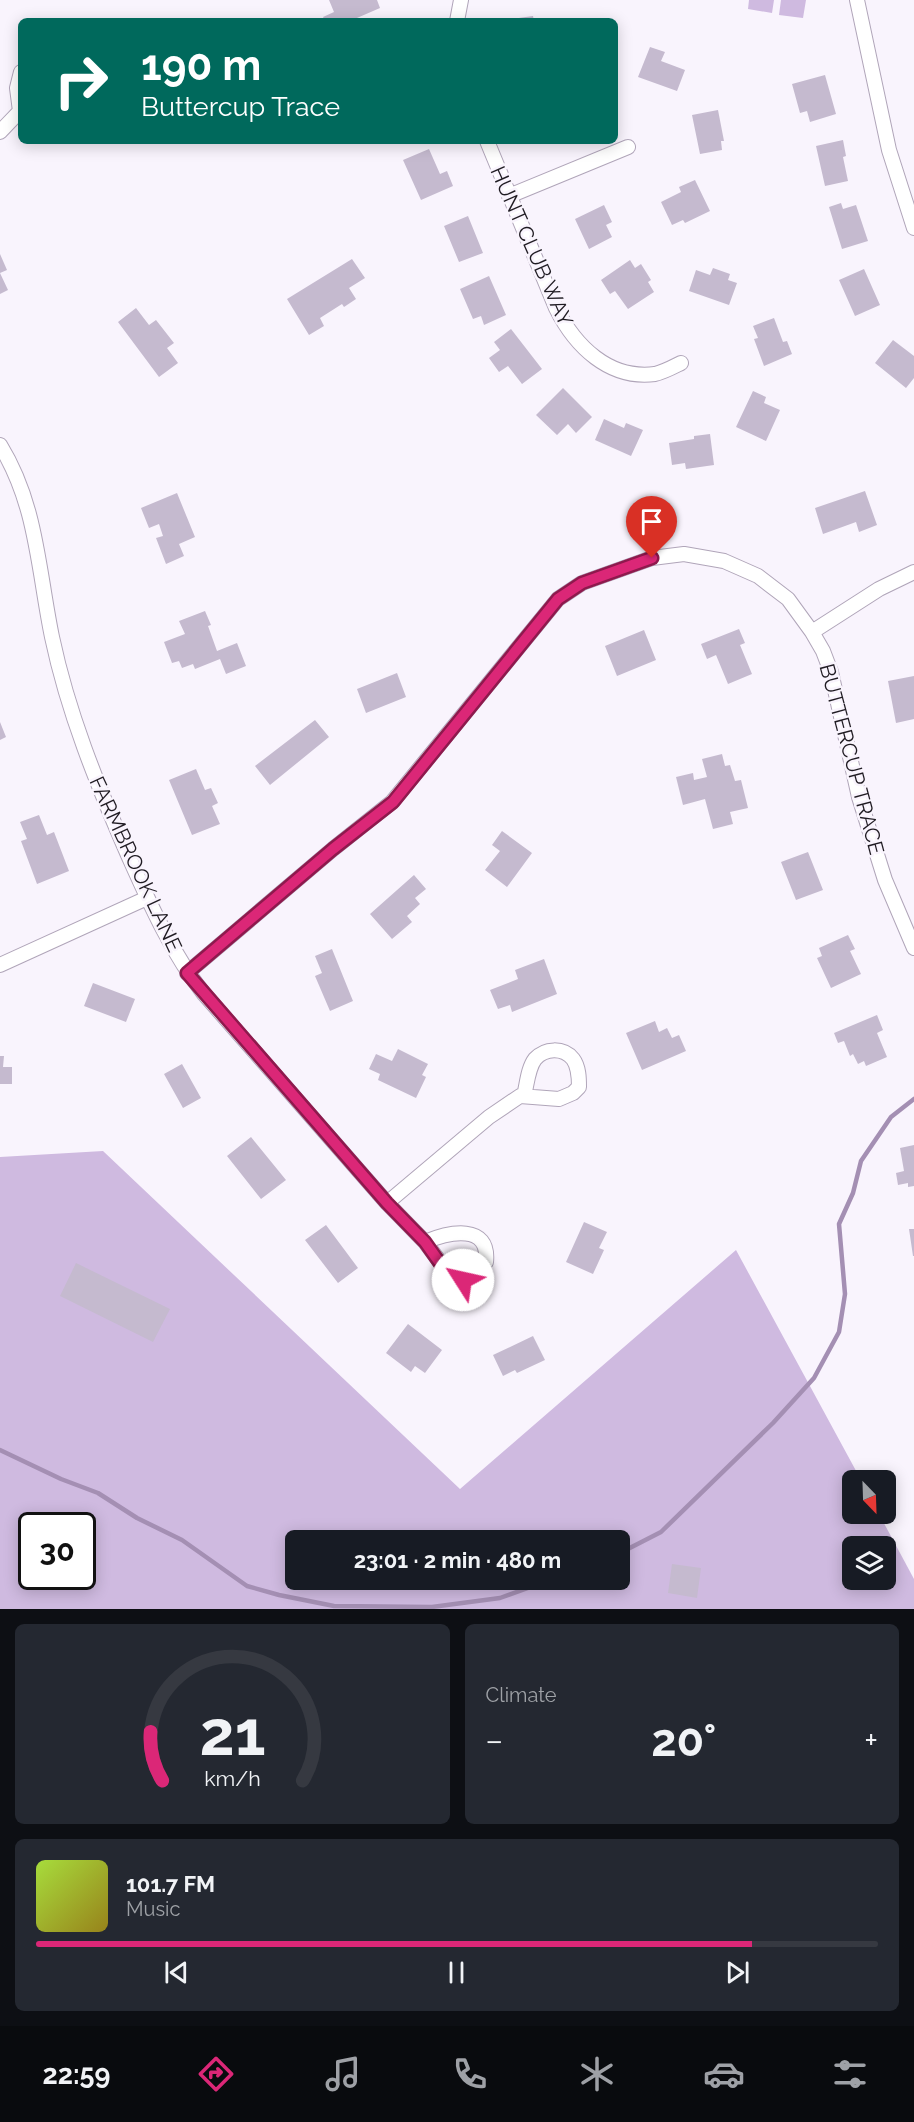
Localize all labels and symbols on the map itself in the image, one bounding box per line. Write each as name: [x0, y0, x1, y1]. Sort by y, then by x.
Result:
street label: HUNT CLUB WAY: [485, 162, 579, 330]
pin: [626, 496, 677, 558]
street label: BUTTERCUP TRACE: [814, 661, 890, 857]
street label: FARMBROOK LANE: [84, 772, 188, 956]
position arrow: [431, 1248, 495, 1312]
north arrow: [842, 1470, 896, 1524]
speed limit sign: 30: [18, 1512, 96, 1590]

